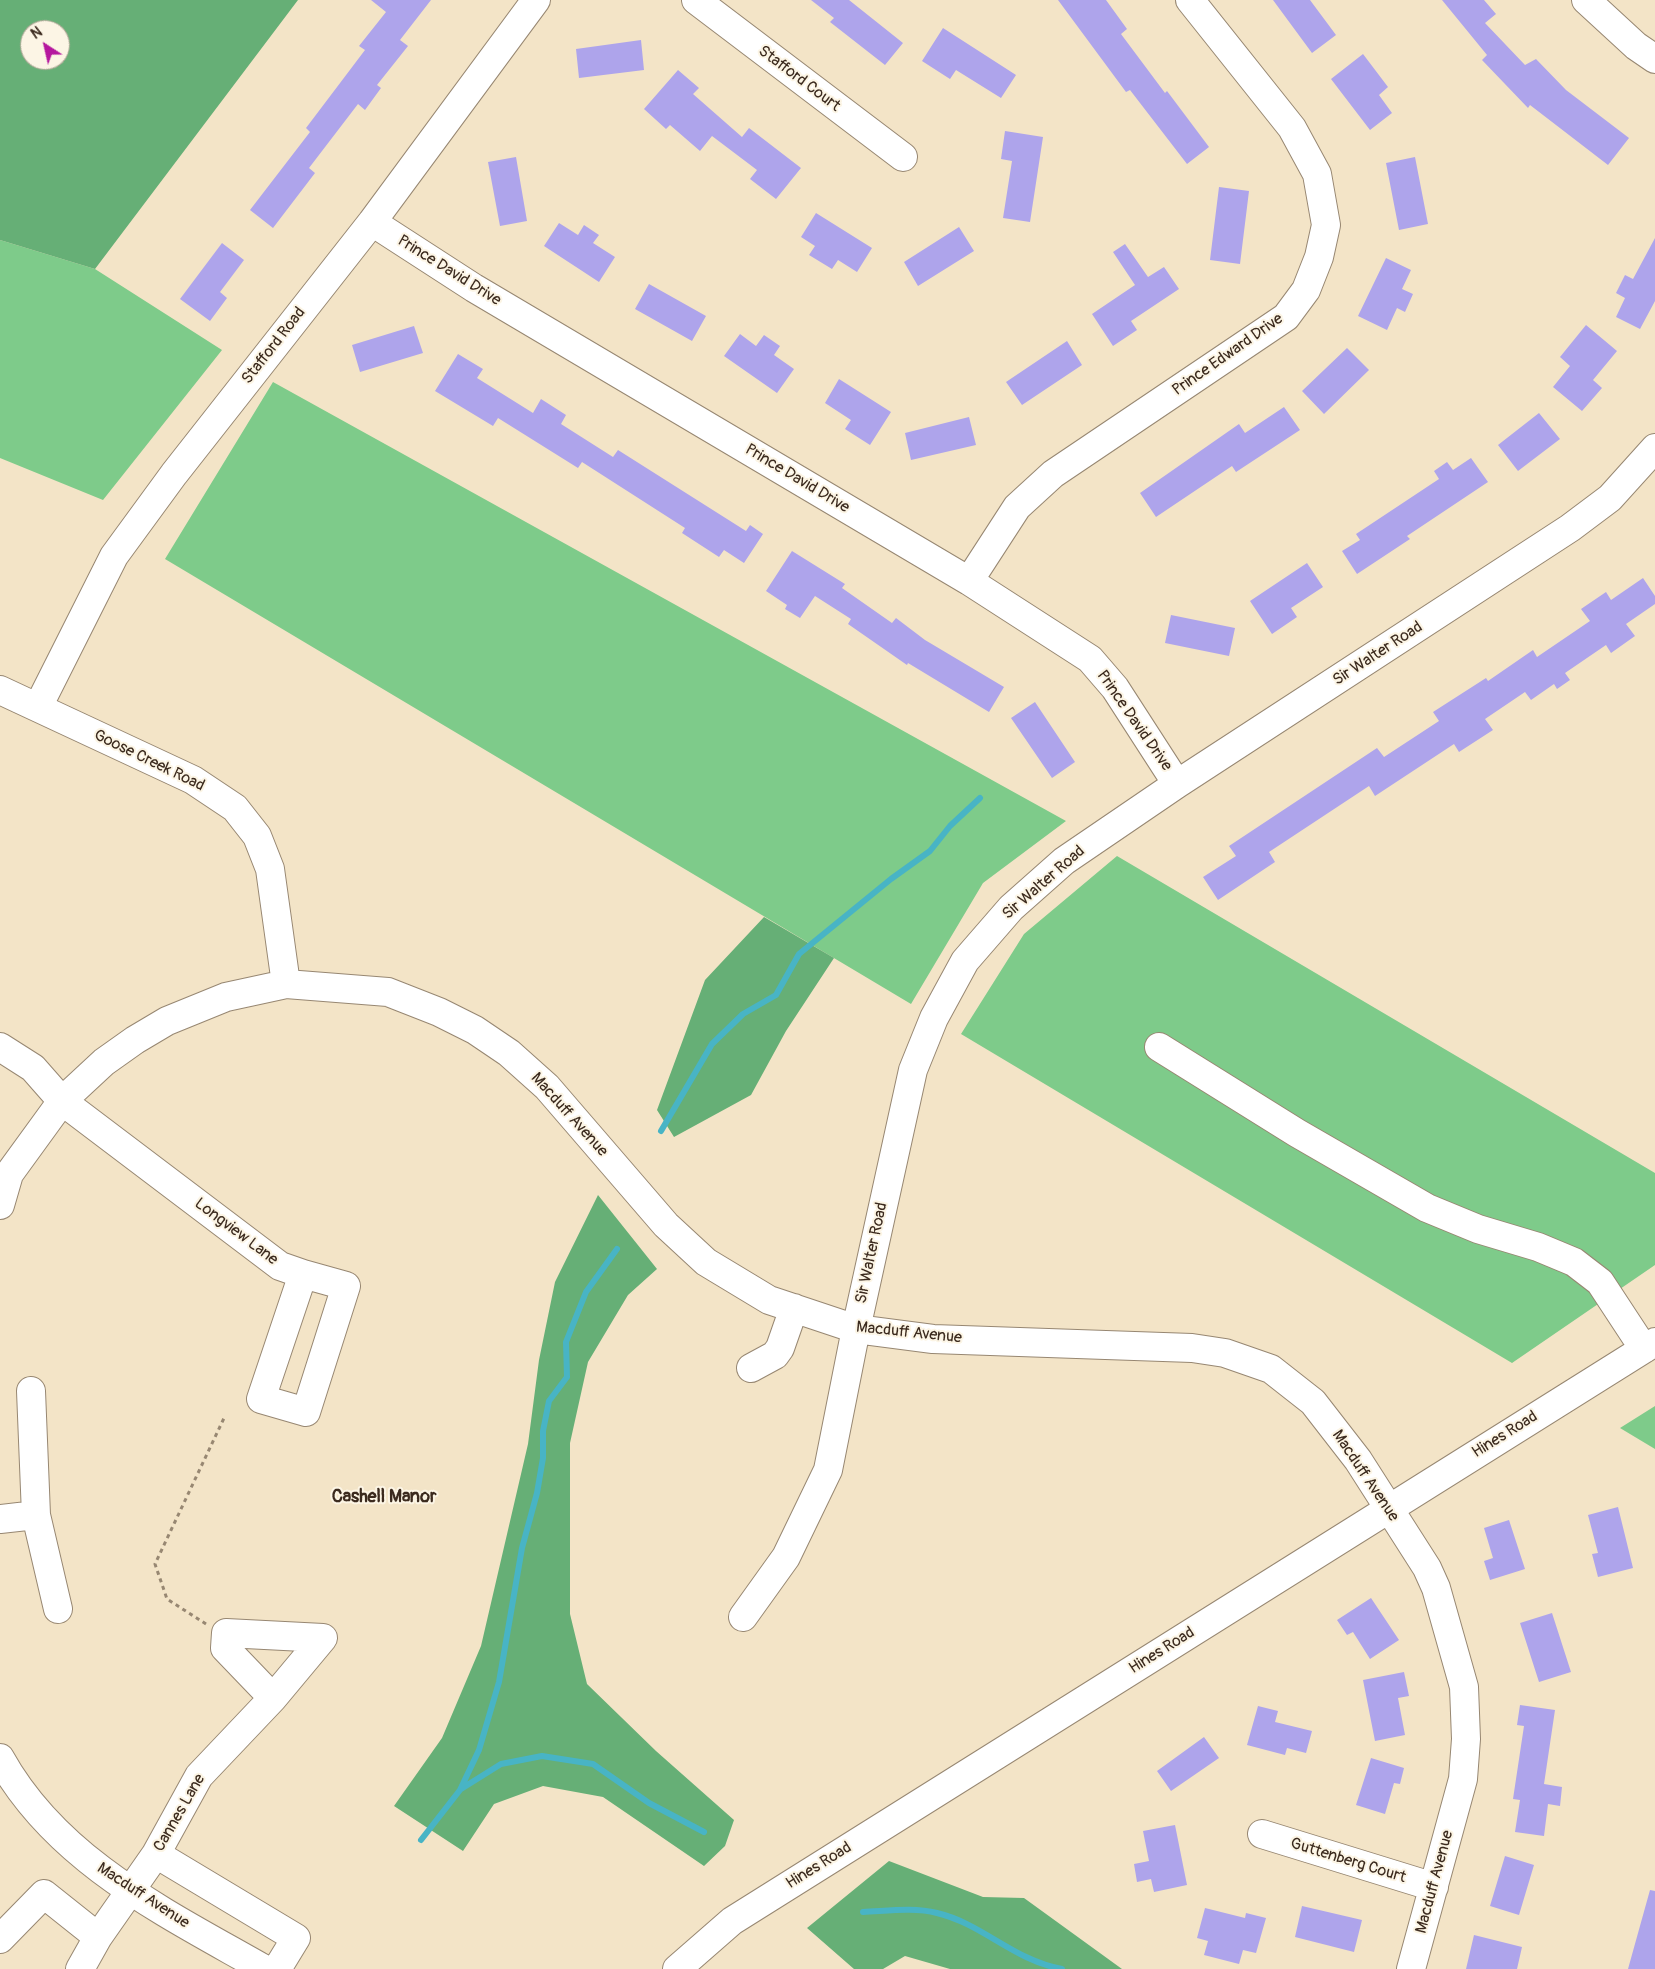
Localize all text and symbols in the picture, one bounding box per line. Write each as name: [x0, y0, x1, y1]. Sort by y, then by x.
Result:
north arrow: [20, 20, 70, 70]
text: N: [28, 23, 45, 43]
street label: Stafford Court: [754, 42, 844, 116]
street label: Prince David Drive: [394, 231, 504, 311]
street label: Stafford Road: [238, 304, 310, 388]
street label: Prince Edward Drive: [1169, 310, 1287, 400]
street label: Prince David Drive: [741, 440, 853, 518]
street label: Sir Walter Road: [1330, 618, 1426, 690]
street label: Prince David Drive: [1092, 667, 1176, 775]
street label: Goose Creek Road: [91, 726, 207, 796]
street label: Sir Walter Road: [999, 842, 1089, 924]
street label: Macduff Avenue: [526, 1069, 612, 1161]
street label: Longview Lane: [190, 1194, 282, 1270]
street label: Sir Walter Road: [852, 1201, 892, 1305]
street label: Macduff Avenue: [855, 1318, 963, 1348]
street label: Hines Road: [1469, 1407, 1541, 1463]
street label: Macduff Avenue: [1327, 1427, 1403, 1525]
district label: Cashell Manor: [332, 1486, 436, 1508]
street label: Hines Road: [1126, 1623, 1198, 1679]
street label: Cannes Lane: [150, 1771, 210, 1855]
street label: Macduff Avenue: [1412, 1828, 1458, 1936]
street label: Guttenberg Court: [1288, 1834, 1408, 1888]
street label: Hines Road: [783, 1838, 855, 1894]
street label: Macduff Avenue: [93, 1859, 193, 1933]

